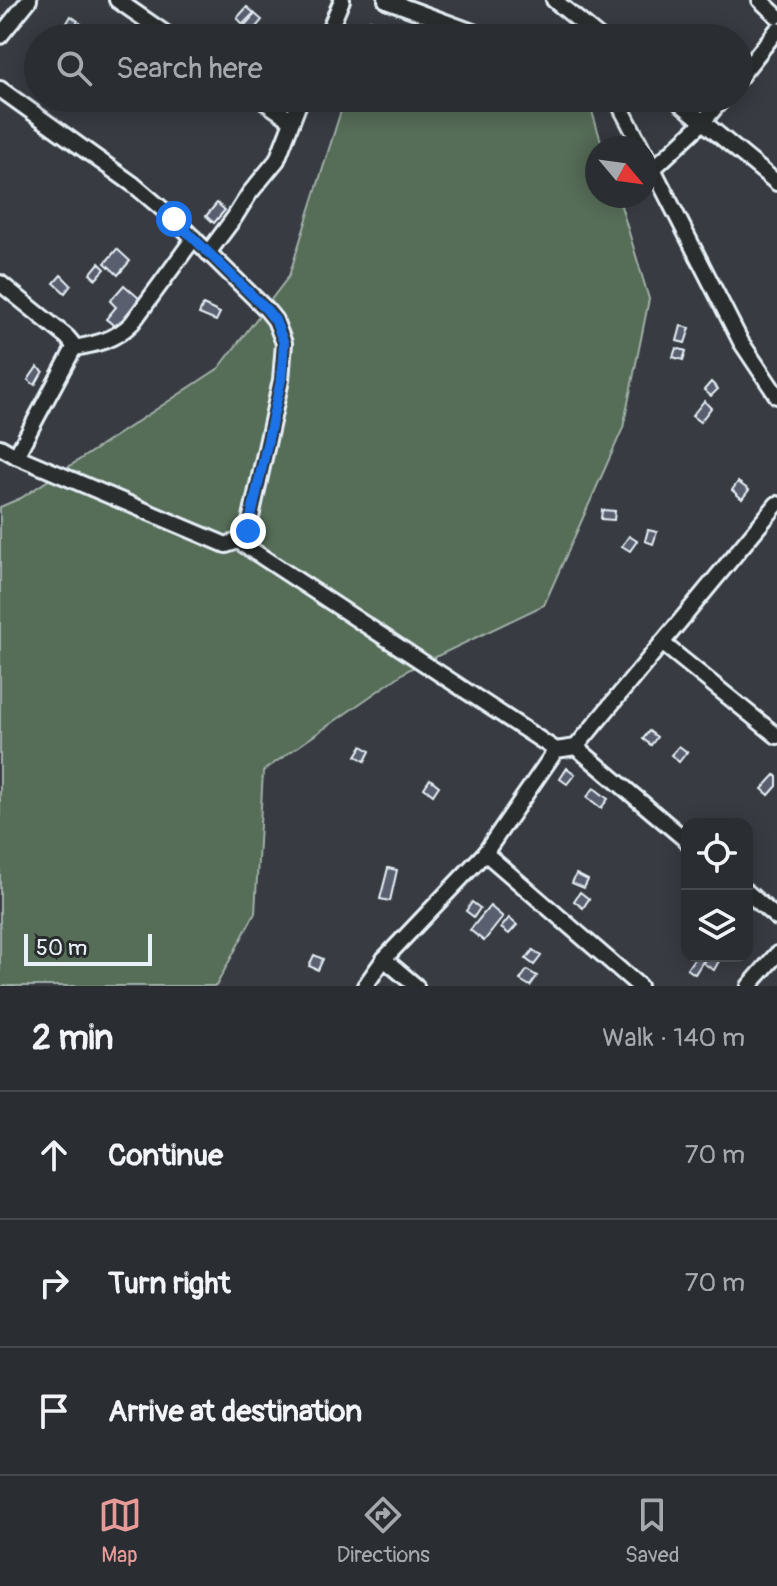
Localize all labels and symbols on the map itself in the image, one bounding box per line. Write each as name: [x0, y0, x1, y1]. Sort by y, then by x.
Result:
north arrow: [585, 136, 657, 208]
route start: [156, 201, 192, 237]
route end: [230, 513, 266, 549]
scale bar: [24, 930, 152, 966]

